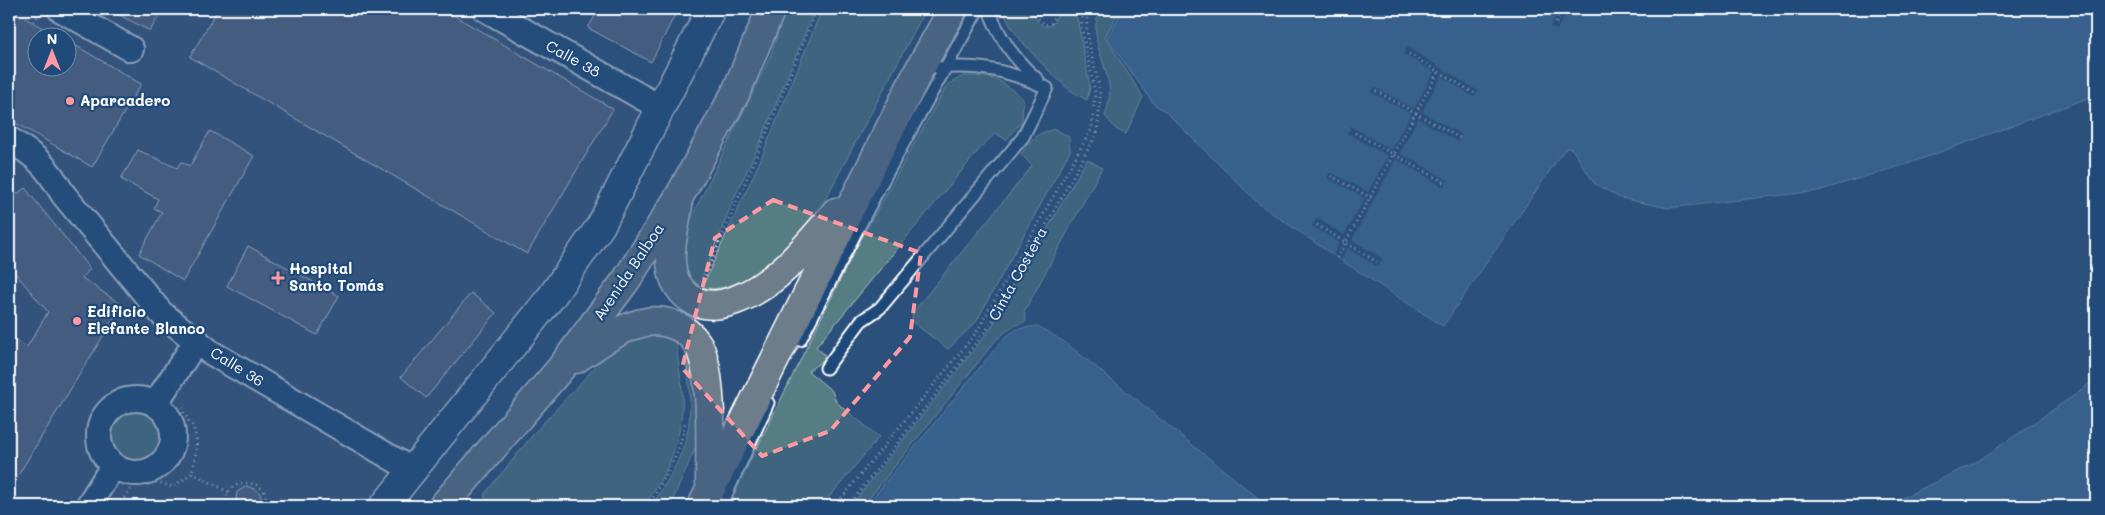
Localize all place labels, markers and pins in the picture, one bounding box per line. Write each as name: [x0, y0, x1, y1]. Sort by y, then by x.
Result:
place label: Aparcadero: [80, 90, 170, 110]
marker: Aparcadero: [64, 95, 76, 107]
place label: Hospital Santo Tomás: [289, 258, 384, 295]
marker: Hospital Santo Tomás: [271, 271, 285, 285]
place label: Edificio Elefante Blanco: [87, 301, 205, 338]
marker: Edificio Elefante Blanco: [71, 315, 83, 327]

